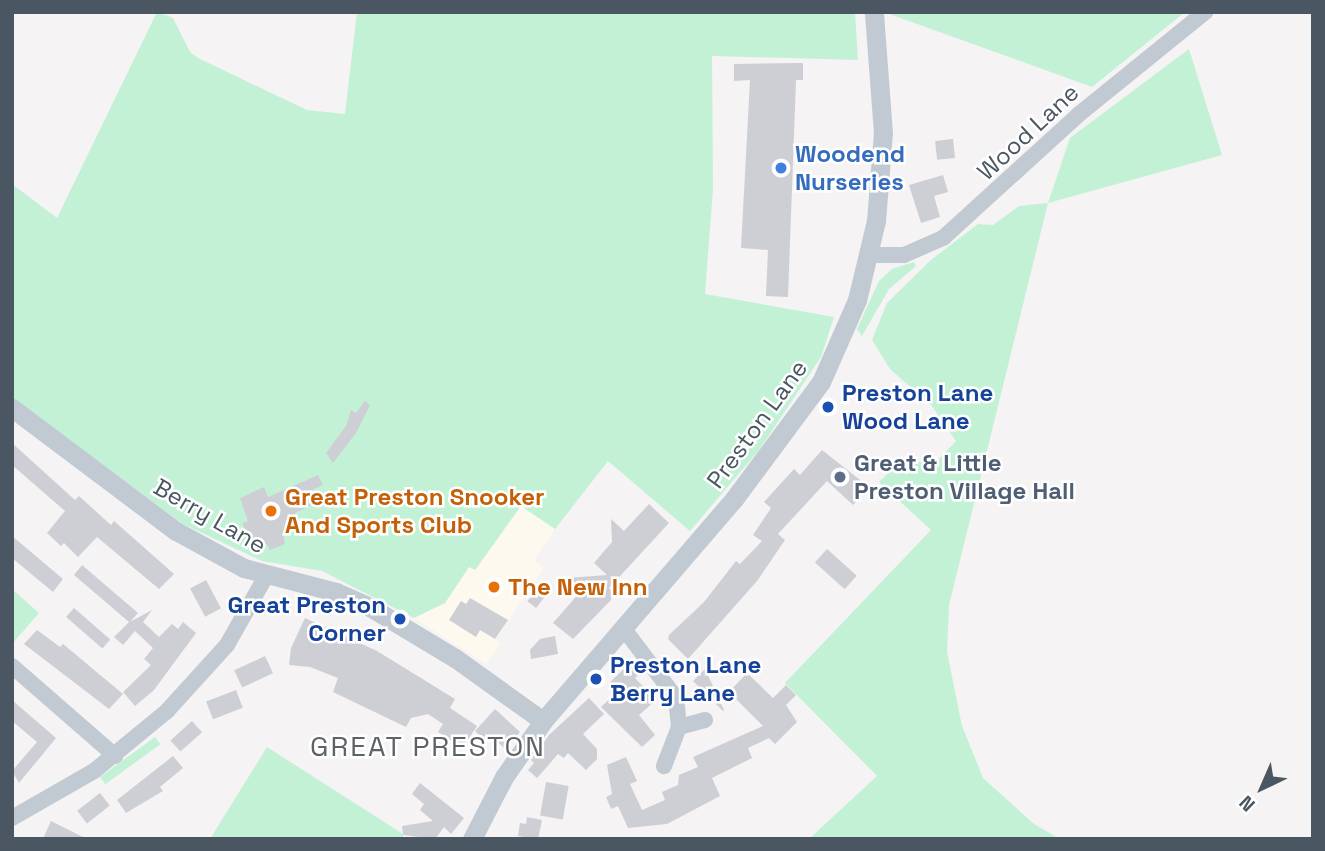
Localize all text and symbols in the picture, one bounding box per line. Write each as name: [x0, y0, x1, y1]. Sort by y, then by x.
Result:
street label: Wood Lane: [971, 78, 1085, 186]
place label: Woodend Nurseries: [795, 140, 905, 196]
marker: Woodend Nurseries: [773, 160, 789, 176]
street label: Preston Lane: [701, 354, 813, 494]
place label: Preston Lane Wood Lane: [842, 379, 993, 435]
marker: Preston Lane Wood Lane: [820, 399, 836, 415]
place label: Great & Little Preston Village Hall: [854, 449, 1075, 505]
marker: Great & Little Preston Village Hall: [832, 469, 848, 485]
street label: Berry Lane: [149, 472, 271, 560]
place label: Great Preston Snooker And Sports Club: [285, 483, 545, 539]
marker: Great Preston Snooker And Sports Club: [263, 503, 279, 519]
place label: The New Inn: [508, 573, 648, 601]
marker: The New Inn: [486, 579, 502, 595]
place label: Great Preston Corner: [227, 591, 386, 647]
marker: Great Preston Corner: [392, 611, 408, 627]
place label: Preston Lane Berry Lane: [610, 651, 761, 707]
marker: Preston Lane Berry Lane: [588, 671, 604, 687]
district label: GREAT PRESTON: [311, 729, 545, 763]
north arrow: [1227, 753, 1297, 823]
text: N: [1234, 790, 1260, 817]

